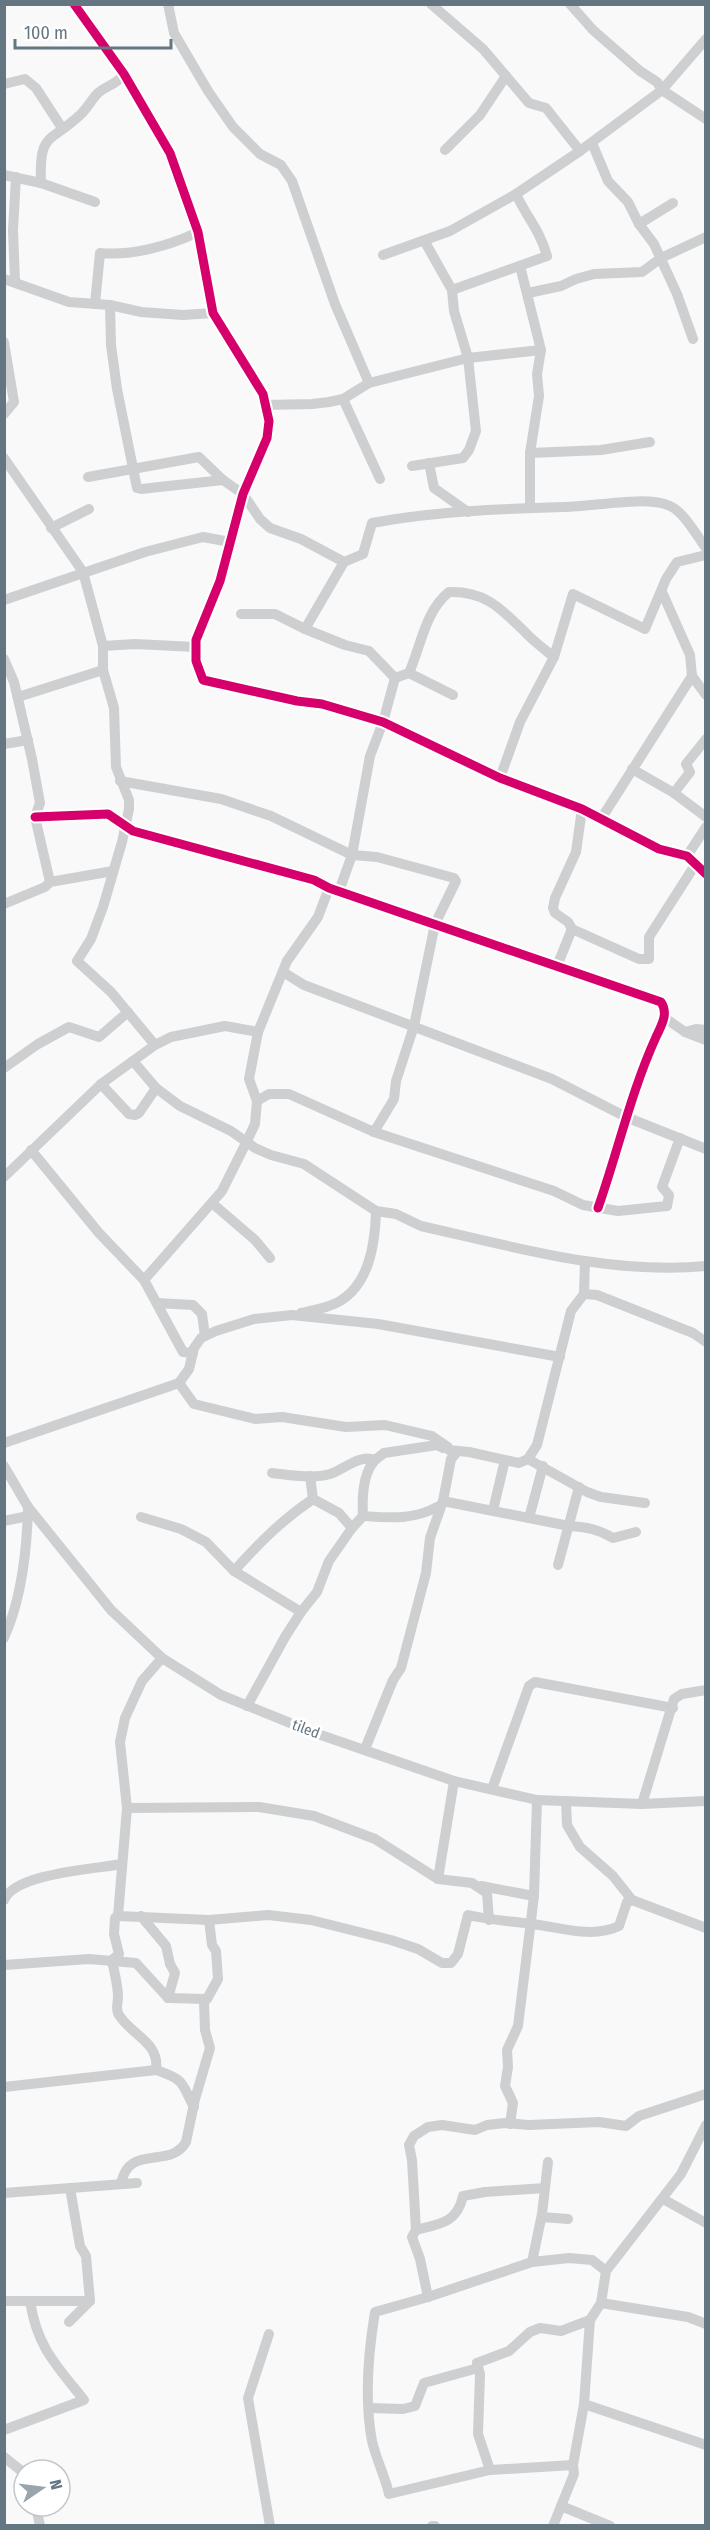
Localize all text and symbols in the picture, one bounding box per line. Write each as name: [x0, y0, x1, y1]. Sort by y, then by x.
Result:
scale bar: [15, 12, 171, 50]
text: 100 m: [24, 22, 68, 44]
street label: tiled: [290, 1716, 322, 1742]
north arrow: [12, 2458, 72, 2518]
text: N: [46, 2478, 66, 2491]

